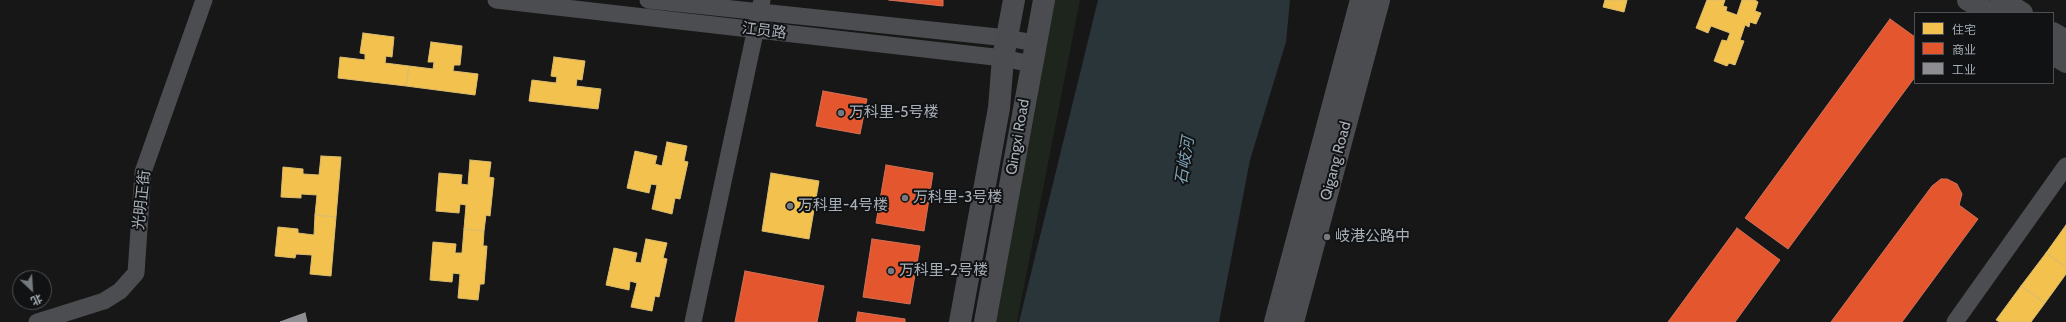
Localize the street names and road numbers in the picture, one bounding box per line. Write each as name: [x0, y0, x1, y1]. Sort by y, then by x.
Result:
street label: 江员路: [741, 19, 787, 43]
street label: Qingxi Road: [1002, 98, 1034, 176]
street label: Qigang Road: [1317, 120, 1355, 202]
street label: 光明正街: [130, 169, 154, 231]

